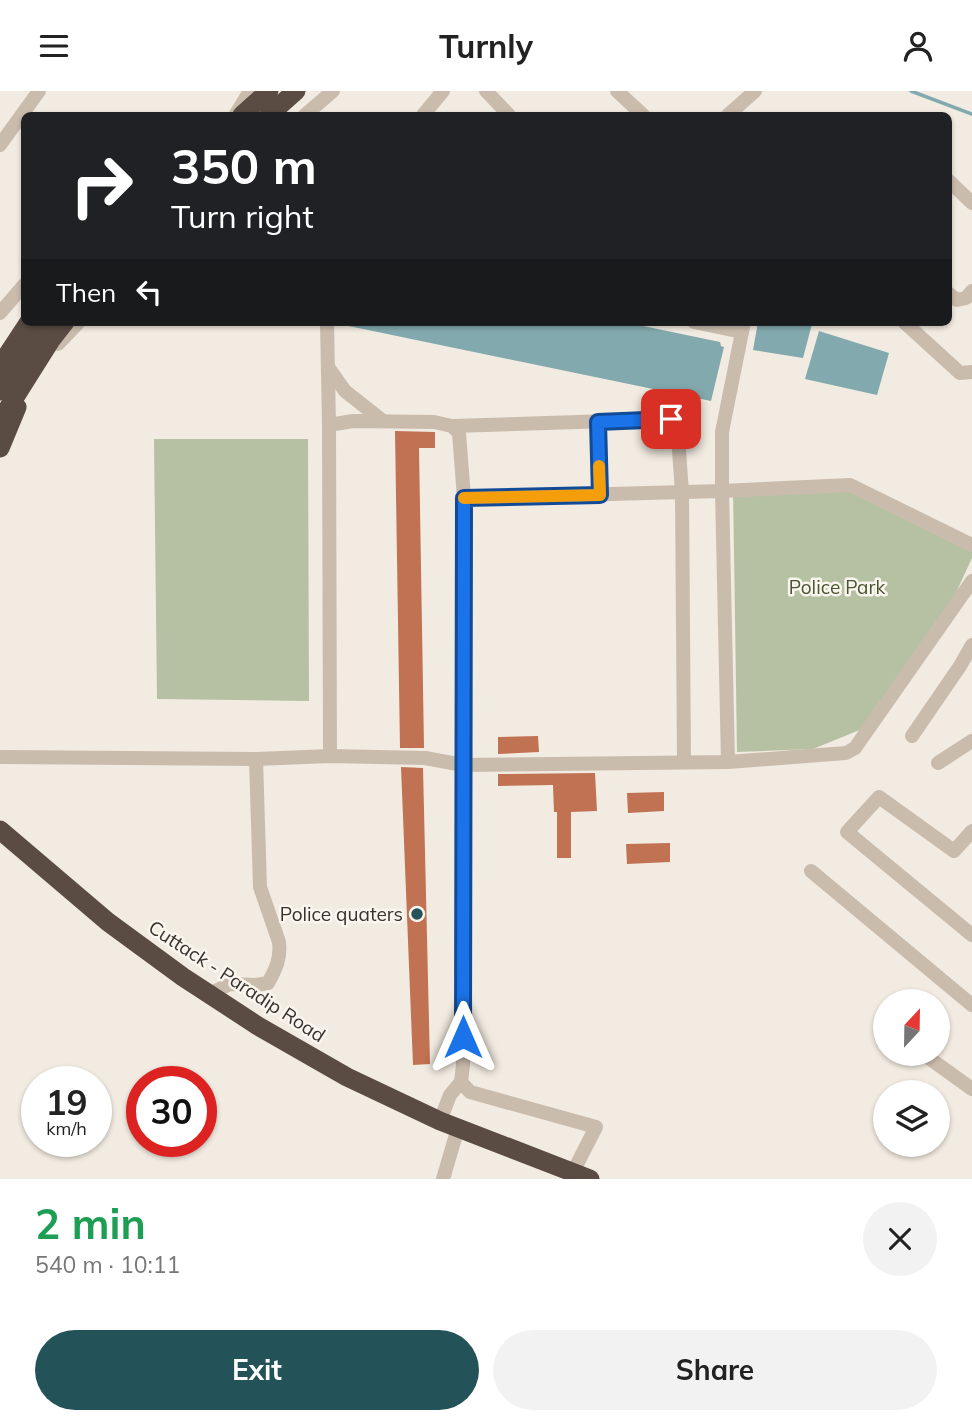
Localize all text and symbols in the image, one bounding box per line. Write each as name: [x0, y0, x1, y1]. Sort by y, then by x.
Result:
text: Turnly: [439, 26, 533, 66]
icon: menu: [35, 27, 73, 65]
icon: person: [899, 27, 937, 65]
text: 350 m: [171, 135, 317, 196]
icon: right: [56, 140, 147, 231]
text: Turn right: [171, 196, 314, 236]
icon: left: [130, 273, 168, 311]
text: Then: [56, 276, 116, 309]
pin: [641, 389, 701, 449]
icon: arrive: [652, 400, 690, 438]
park label: Police Park: [789, 575, 885, 599]
place label: Police quaters: [280, 902, 403, 926]
marker: Police quaters: [409, 906, 425, 922]
street label: Cuttack - Paradip Road: [144, 915, 330, 1047]
north arrow: [873, 989, 950, 1066]
map controls: [873, 989, 950, 1157]
position arrow: [426, 1000, 500, 1074]
speed limit sign: 30: [126, 1066, 217, 1157]
text: 19: [45, 1080, 88, 1124]
button: layers: [873, 1080, 950, 1157]
text: km/h: [46, 1117, 87, 1140]
text: 2 min: [35, 1197, 146, 1250]
button: close: [863, 1202, 937, 1276]
text: 540 m · 10:11: [35, 1250, 180, 1279]
button: Exit: [35, 1330, 479, 1410]
button: Share: [493, 1330, 937, 1410]

